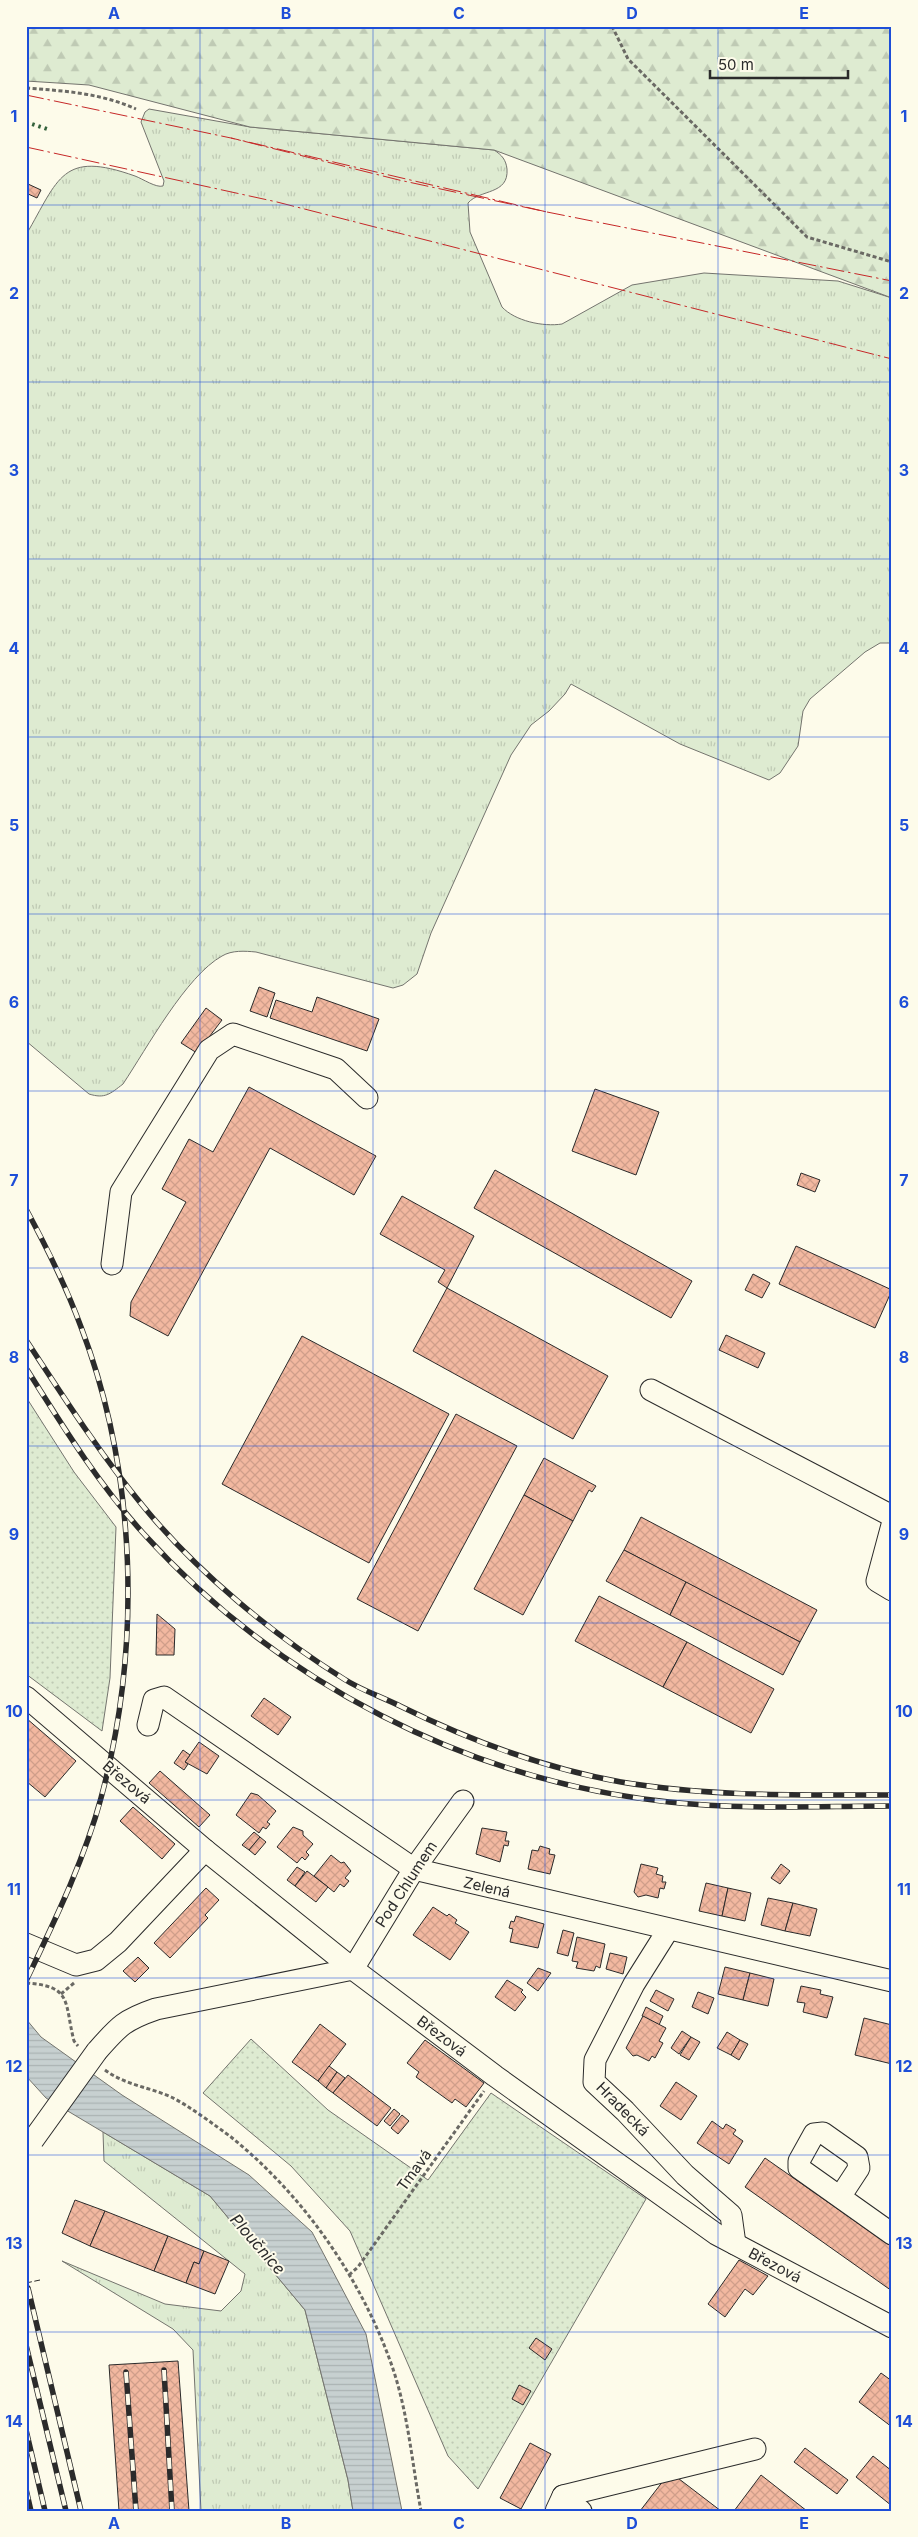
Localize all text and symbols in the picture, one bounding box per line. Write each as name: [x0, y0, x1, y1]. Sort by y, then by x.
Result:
text: A: [108, 3, 120, 23]
text: B: [281, 3, 291, 23]
text: C: [453, 3, 465, 23]
text: D: [626, 3, 638, 23]
text: E: [799, 3, 809, 23]
scale bar: [710, 48, 848, 80]
text: 50 m: [718, 55, 754, 74]
text: 1: [11, 106, 17, 126]
text: 1: [901, 106, 907, 126]
text: 2: [9, 283, 19, 303]
text: 2: [899, 283, 909, 303]
text: 3: [9, 460, 19, 480]
text: 3: [899, 460, 909, 480]
text: 4: [9, 638, 20, 658]
text: 4: [899, 638, 910, 658]
text: 5: [9, 815, 19, 835]
text: 5: [899, 815, 909, 835]
text: 6: [9, 992, 19, 1012]
text: 6: [899, 992, 909, 1012]
text: 7: [9, 1170, 19, 1190]
text: 7: [899, 1170, 909, 1190]
text: 8: [9, 1347, 19, 1367]
text: 8: [899, 1347, 909, 1367]
text: 9: [9, 1524, 19, 1544]
text: 9: [899, 1524, 909, 1544]
text: 10: [5, 1701, 23, 1721]
text: 10: [895, 1701, 913, 1721]
street label: Březová: [99, 1756, 155, 1808]
street label: Pod Chlumem: [371, 1837, 441, 1931]
street label: Zelená: [462, 1872, 512, 1902]
text: 11: [7, 1879, 21, 1899]
text: 11: [897, 1879, 911, 1899]
street label: Březová: [413, 2011, 471, 2061]
text: 12: [6, 2056, 22, 2076]
text: 12: [896, 2056, 912, 2076]
street label: Hradecká: [592, 2078, 654, 2140]
street label: Tmavá: [393, 2145, 435, 2195]
water label: Ploučnice: [226, 2210, 290, 2278]
text: 13: [5, 2233, 23, 2253]
text: 13: [895, 2233, 913, 2253]
street label: Březová: [745, 2243, 805, 2287]
text: 14: [5, 2411, 23, 2431]
text: 14: [895, 2411, 913, 2431]
text: A: [108, 2513, 120, 2533]
text: B: [281, 2513, 291, 2533]
text: C: [453, 2513, 465, 2533]
text: D: [626, 2513, 638, 2533]
text: E: [799, 2513, 809, 2533]

